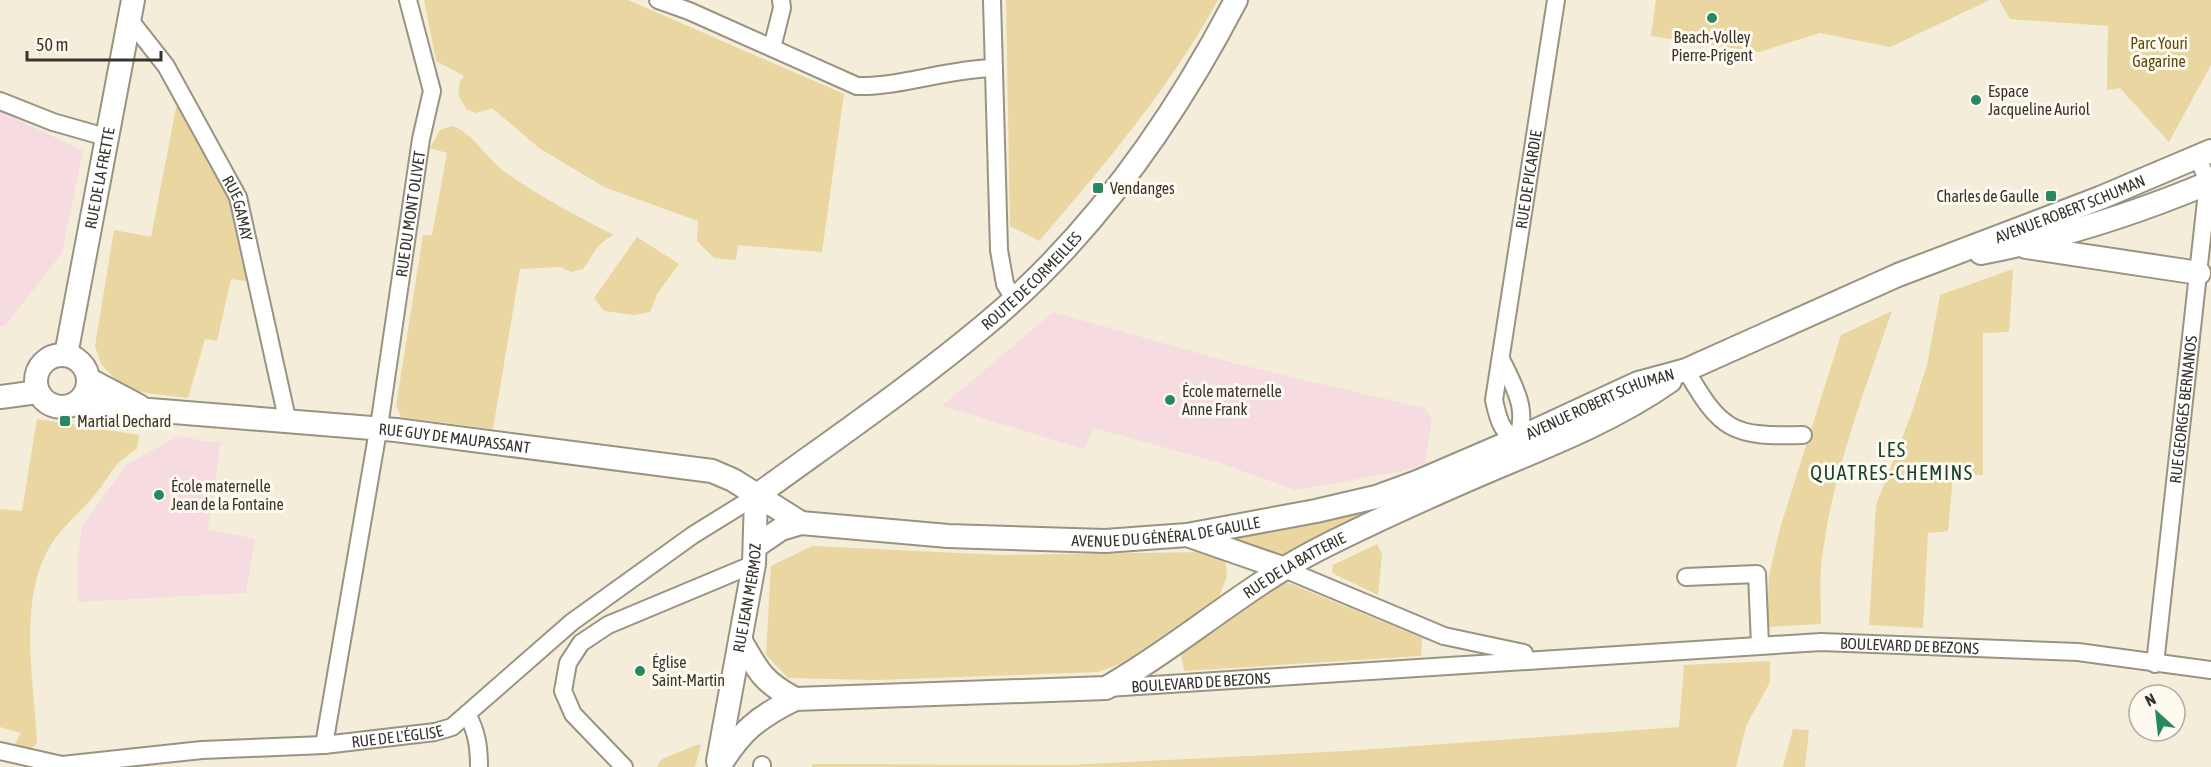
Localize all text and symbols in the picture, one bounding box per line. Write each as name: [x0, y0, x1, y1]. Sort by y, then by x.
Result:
marker: Beach-Volley Pierre-Prigent: [1705, 11, 1719, 25]
scale bar: [27, 24, 160, 62]
place label: Beach-Volley Pierre-Prigent: [1671, 28, 1753, 65]
text: 50 m: [36, 34, 68, 55]
park label: Parc Youri Gagarine: [2130, 34, 2188, 71]
place label: Espace Jacqueline Auriol: [1988, 82, 2091, 119]
marker: Espace Jacqueline Auriol: [1969, 93, 1983, 107]
street label: RUE DE LA FRETTE: [81, 126, 118, 230]
street label: RUE DE PICARDIE: [1512, 129, 1545, 230]
street label: RUE DU MONT OLIVET: [392, 150, 428, 278]
street label: AVENUE ROBERT SCHUMAN: [1992, 171, 2148, 246]
street label: RUE GAMAY: [219, 172, 257, 243]
place label: Vendanges: [1110, 179, 1175, 198]
marker: Vendanges: [1091, 181, 1105, 195]
place label: Charles de Gaulle: [1936, 187, 2039, 205]
marker: Charles de Gaulle: [2044, 189, 2058, 203]
street label: ROUTE DE CORMEILLES: [978, 228, 1085, 333]
street label: RUE GEORGES BERNANOS: [2166, 334, 2200, 484]
street label: AVENUE ROBERT SCHUMAN: [1523, 365, 1676, 443]
place label: École maternelle Anne Frank: [1182, 382, 1282, 418]
marker: École maternelle Anne Frank: [1163, 393, 1177, 407]
place label: Martial Dechard: [77, 412, 171, 430]
marker: Martial Dechard: [58, 414, 72, 428]
street label: RUE GUY DE MAUPASSANT: [378, 420, 531, 456]
district label: LES QUATRES-CHEMINS: [1810, 438, 1974, 484]
place label: École maternelle Jean de la Fontaine: [171, 477, 284, 513]
marker: École maternelle Jean de la Fontaine: [152, 488, 166, 502]
street label: AVENUE DU GÉNÉRAL DE GAULLE: [1071, 513, 1261, 550]
street label: RUE DE LA BATTERIE: [1239, 528, 1348, 602]
street label: RUE JEAN MERMOZ: [729, 543, 764, 654]
street label: BOULEVARD DE BEZONS: [1840, 634, 1980, 657]
place label: Église Saint-Martin: [652, 653, 725, 689]
marker: Église Saint-Martin: [633, 664, 647, 678]
street label: BOULEVARD DE BEZONS: [1131, 668, 1271, 695]
north arrow: [2127, 683, 2187, 743]
text: N: [2142, 689, 2158, 710]
street label: RUE DE L'ÉGLISE: [350, 721, 445, 751]

